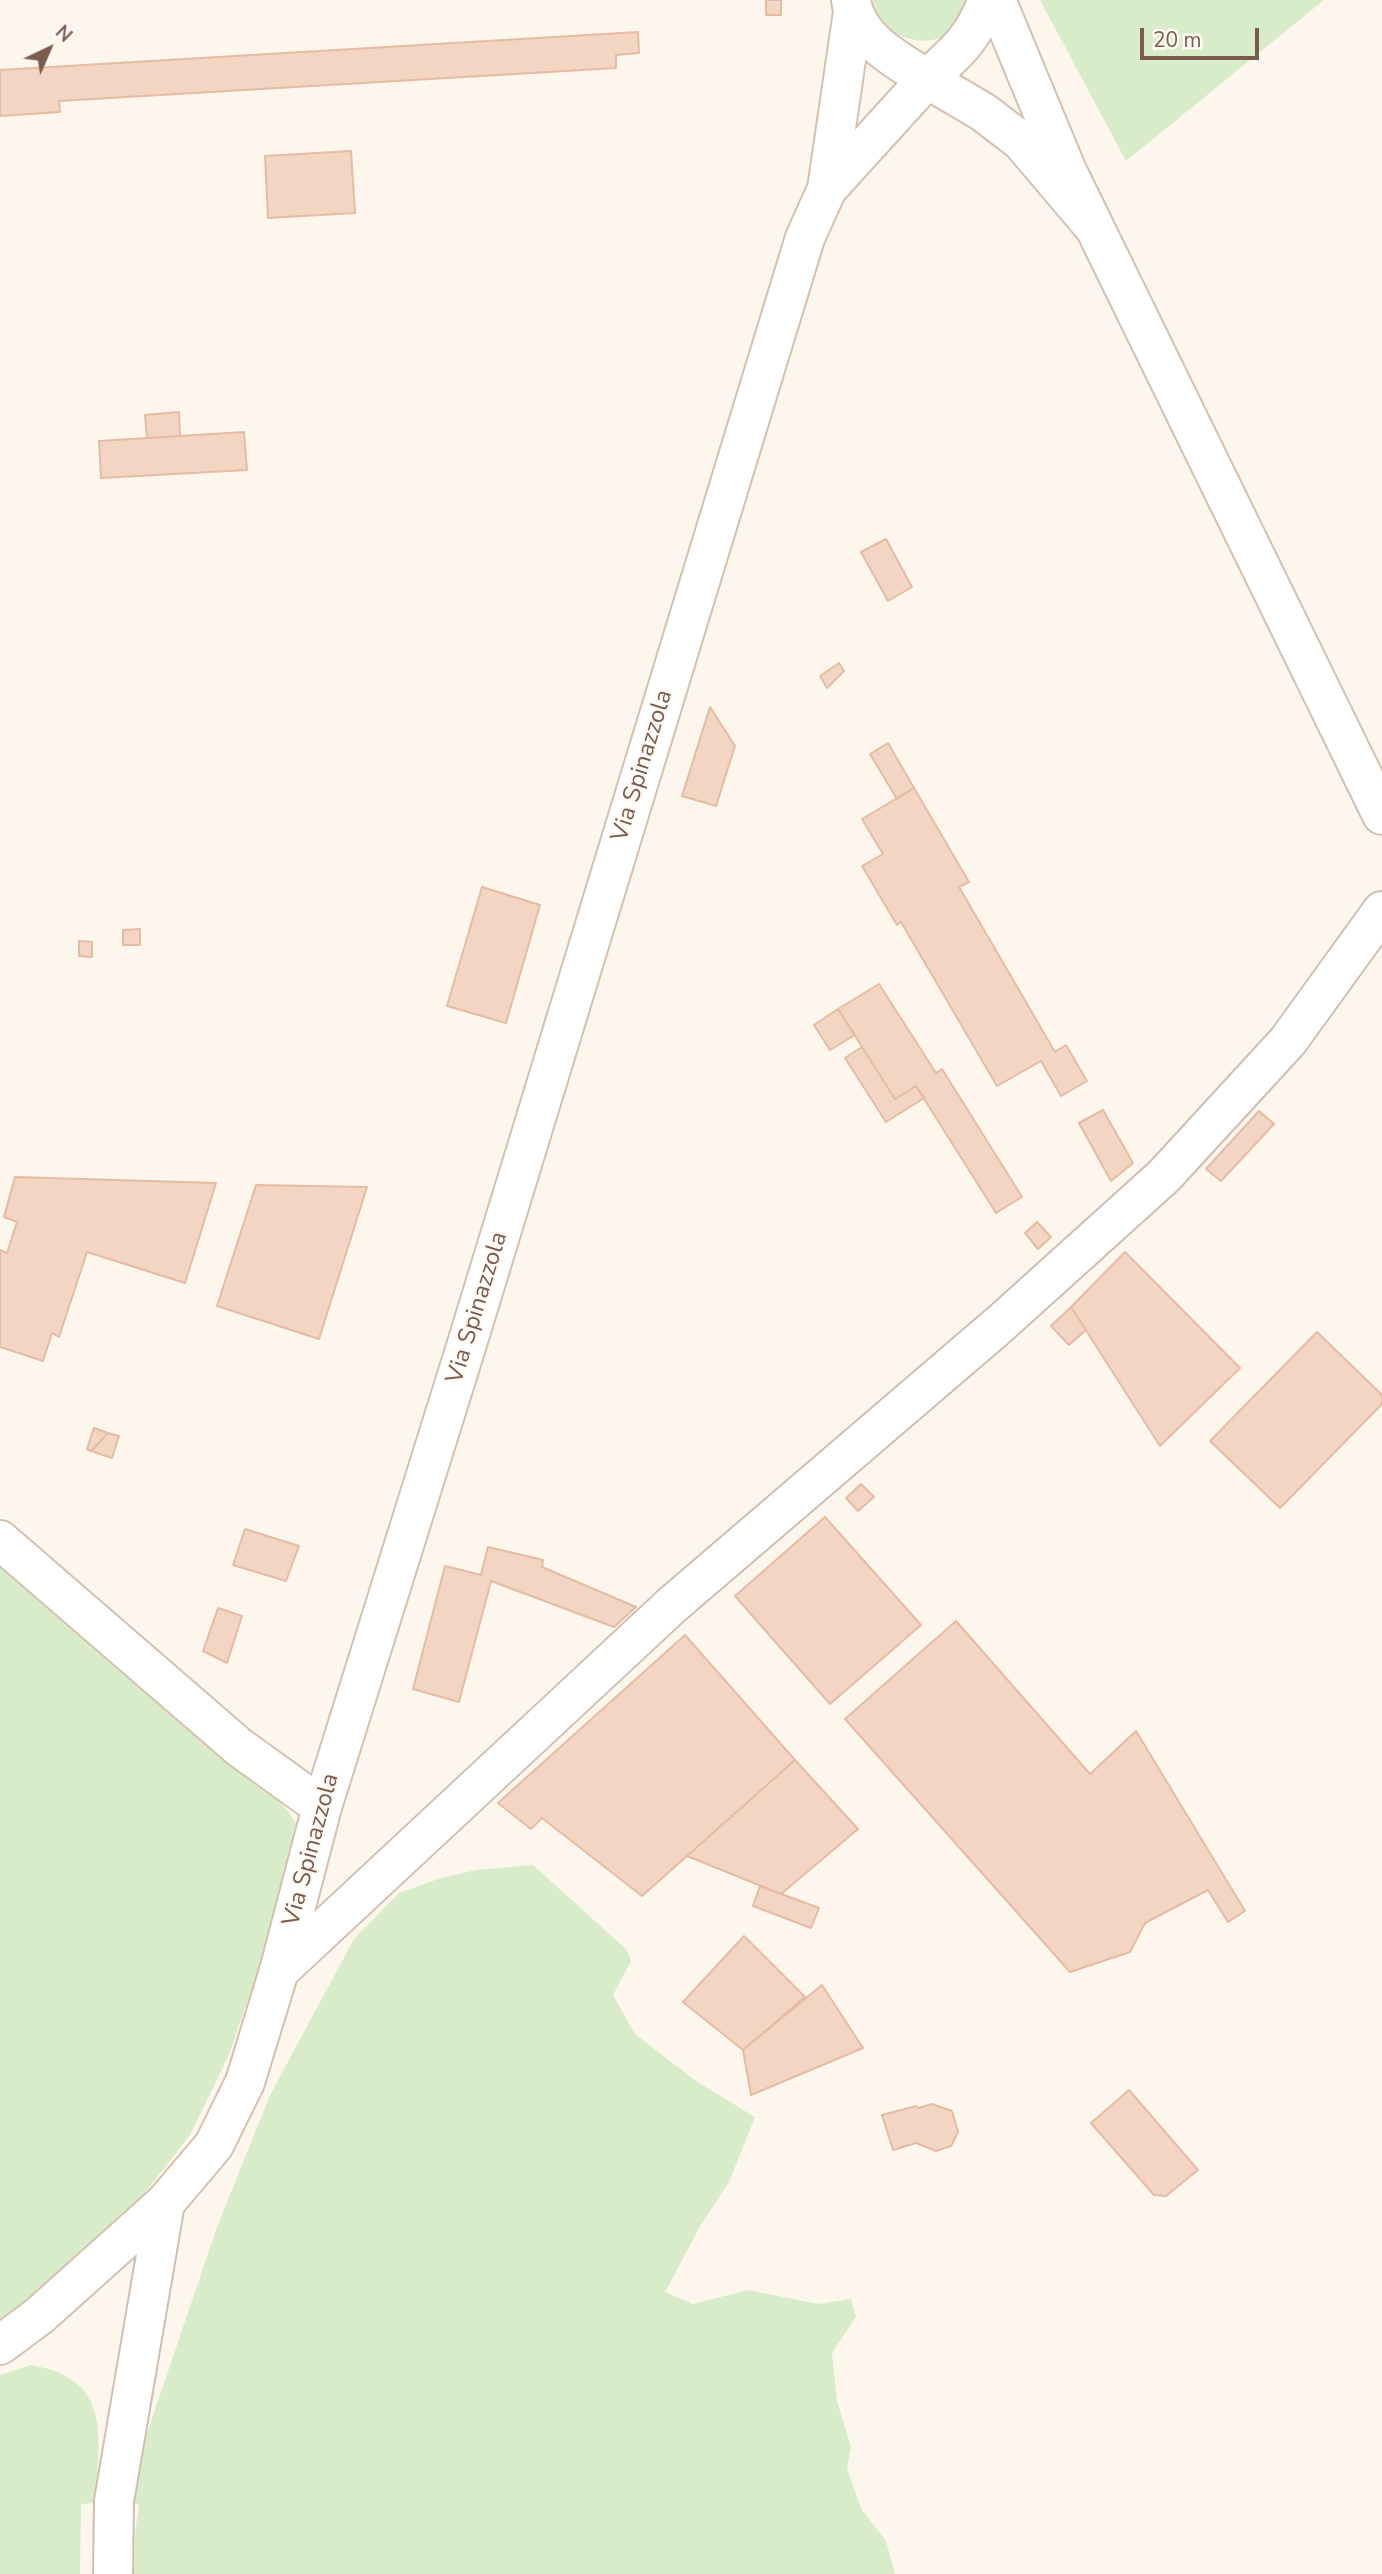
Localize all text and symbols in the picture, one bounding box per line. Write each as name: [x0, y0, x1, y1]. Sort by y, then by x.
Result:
north arrow: [14, 14, 84, 84]
scale bar: [1144, 14, 1263, 58]
text: N: [49, 20, 78, 48]
text: 20 m: [1153, 26, 1202, 54]
street label: Via Spinazzola: [606, 687, 680, 845]
street label: Via Spinazzola: [441, 1229, 515, 1387]
street label: Via Spinazzola: [278, 1771, 346, 1929]

